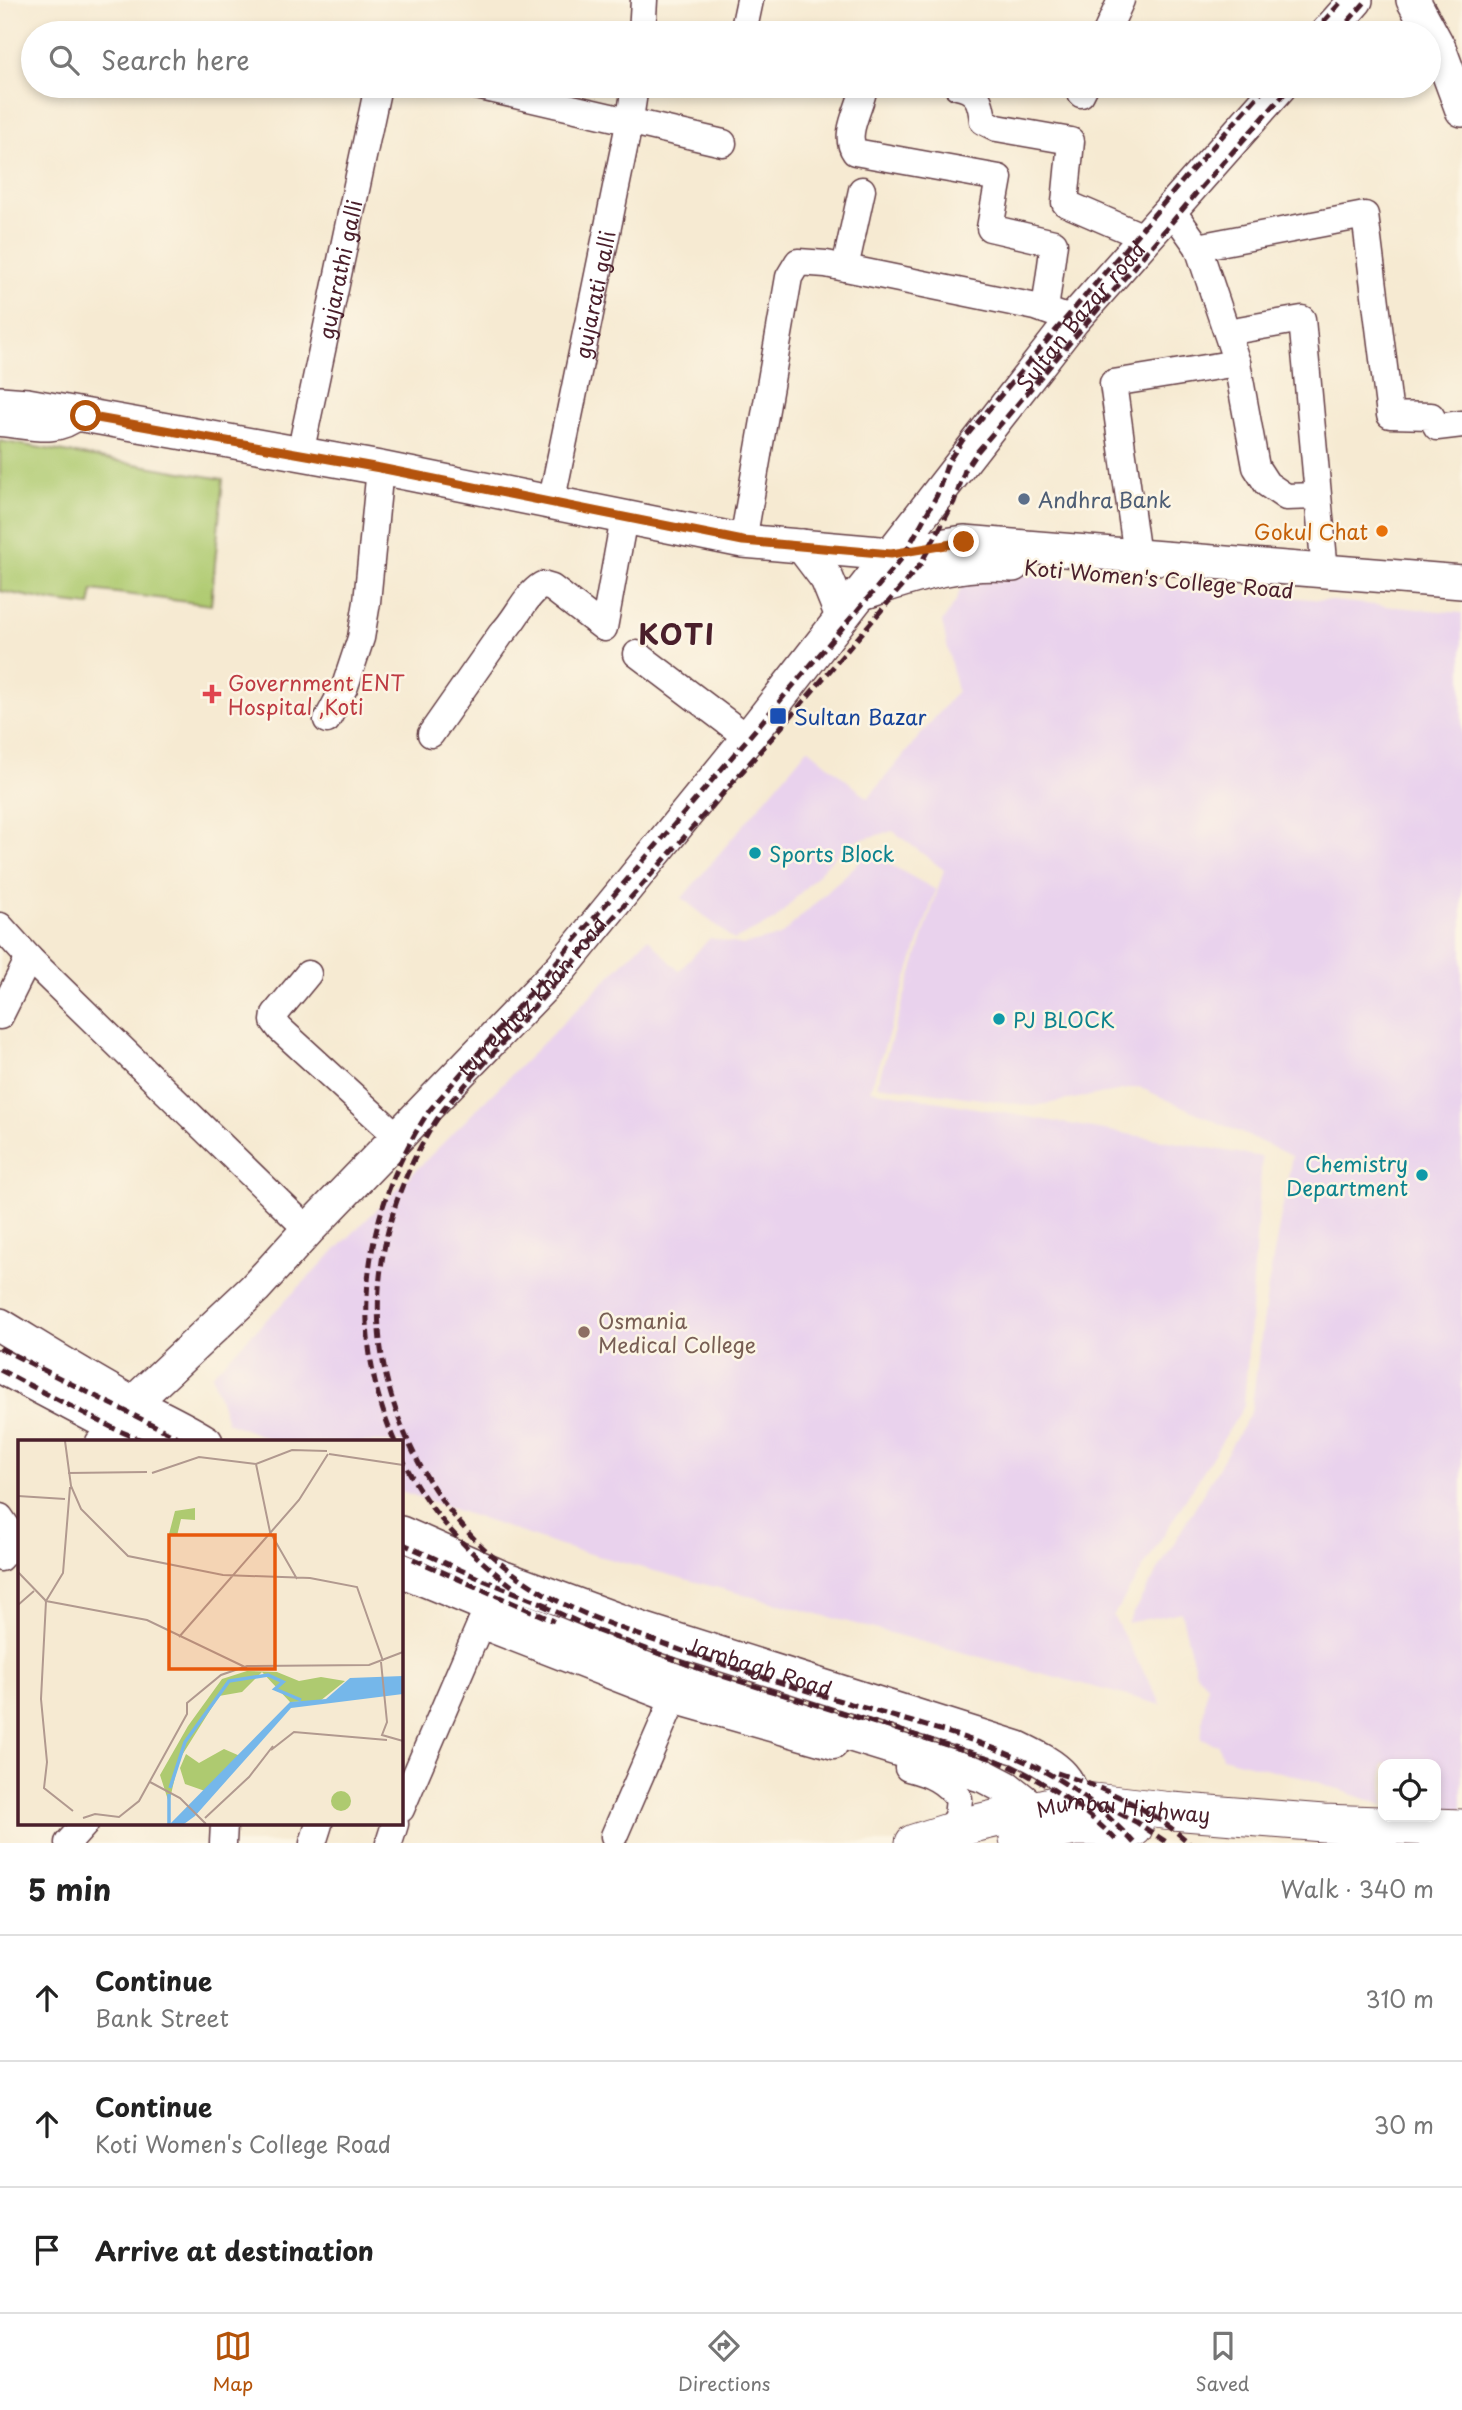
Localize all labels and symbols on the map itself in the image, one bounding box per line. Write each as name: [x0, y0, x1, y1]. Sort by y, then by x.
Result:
street label: gujarathi galli: [309, 197, 370, 342]
street label: gujarati galli: [565, 228, 623, 361]
street label: Sultan Bazar road: [1008, 234, 1152, 398]
route start: [70, 400, 101, 431]
place label: Andhra Bank: [1038, 483, 1171, 515]
marker: Andhra Bank: [1016, 491, 1032, 507]
place label: Gokul Chat: [1254, 515, 1368, 547]
marker: Gokul Chat: [1374, 523, 1390, 539]
route end: [948, 526, 979, 557]
street label: Koti Women's College Road: [1023, 550, 1295, 606]
district label: KOTI: [638, 612, 716, 655]
place label: Government ENT Hospital ,Koti: [228, 666, 405, 722]
marker: Government ENT Hospital ,Koti: [202, 684, 222, 704]
place label: Sultan Bazar: [794, 700, 927, 732]
marker: Sultan Bazar: [768, 706, 788, 726]
place label: Sports Block: [769, 837, 895, 869]
marker: Sports Block: [747, 845, 763, 861]
street label: turrebhaz khan road: [449, 908, 614, 1083]
place label: PJ BLOCK: [1013, 1003, 1115, 1035]
marker: PJ BLOCK: [991, 1011, 1007, 1027]
place label: Chemistry Department: [1286, 1147, 1408, 1203]
marker: Chemistry Department: [1414, 1167, 1430, 1183]
place label: Osmania Medical College: [598, 1304, 756, 1360]
marker: Osmania Medical College: [576, 1324, 592, 1340]
inset map: [18, 1440, 402, 1826]
street label: Jambagh Road: [681, 1628, 836, 1704]
street label: Mumbai Highway: [1033, 1783, 1212, 1830]

